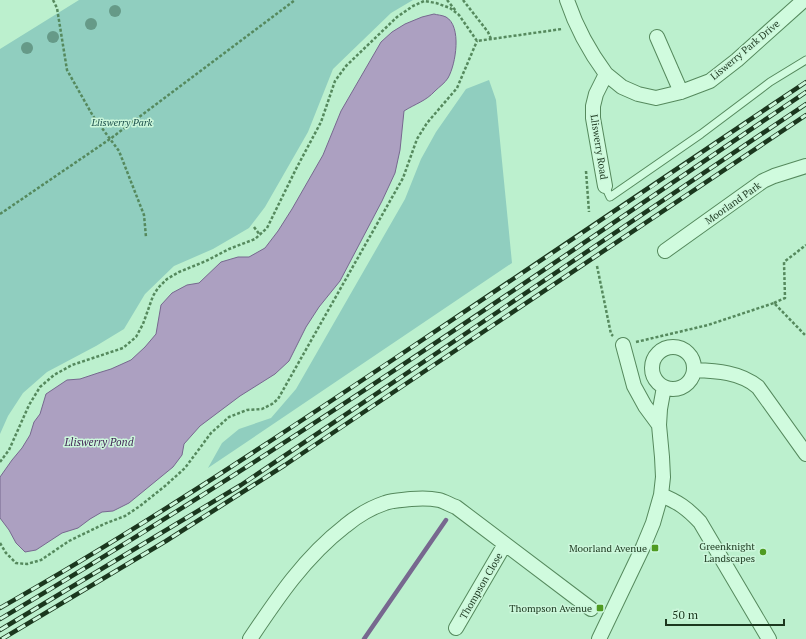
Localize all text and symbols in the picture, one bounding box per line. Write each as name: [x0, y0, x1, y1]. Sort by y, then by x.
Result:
street label: Liswerry Park Drive: [708, 17, 782, 83]
street label: Lliswerry Road: [587, 114, 611, 181]
park label: Lliswerry Park: [91, 116, 153, 129]
street label: Moorland Park: [702, 178, 764, 227]
water label: Lliswerry Pond: [63, 435, 134, 449]
place label: Greenknight Landscapes: [699, 540, 755, 565]
place label: Moorland Avenue: [569, 542, 647, 555]
marker: Moorland Avenue: [650, 543, 660, 553]
marker: Greenknight Landscapes: [758, 547, 768, 557]
street label: Thompson Close: [457, 551, 505, 621]
scale bar: [666, 601, 784, 627]
place label: Thompson Avenue: [509, 602, 592, 615]
marker: Thompson Avenue: [595, 603, 605, 613]
text: 50 m: [672, 607, 699, 622]

